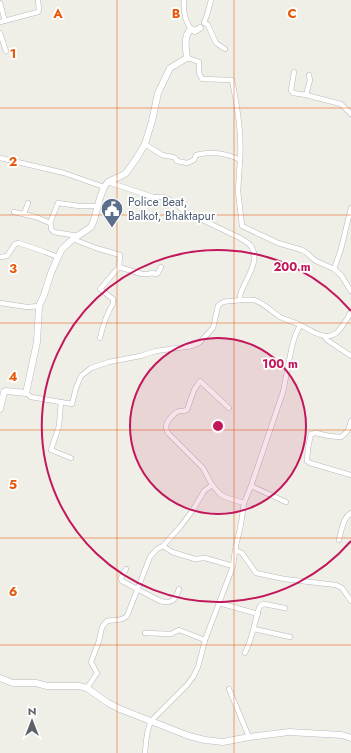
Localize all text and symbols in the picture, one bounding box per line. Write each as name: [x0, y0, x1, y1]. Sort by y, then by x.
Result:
text: A: [52, 4, 63, 23]
text: B: [172, 4, 181, 23]
text: C: [287, 4, 297, 23]
text: 1: [10, 44, 16, 63]
text: 2: [9, 152, 17, 171]
place label: Police Beat, Balkot, Bhaktapur: [128, 193, 216, 225]
public building icon: Police Beat, Balkot, Bhaktapur: [99, 196, 125, 229]
text: 200 m: [273, 258, 311, 276]
text: 3: [9, 259, 17, 278]
text: 100 m: [262, 355, 298, 373]
text: 4: [8, 367, 18, 386]
centre of rings: [211, 419, 225, 433]
text: 5: [9, 475, 17, 494]
text: 6: [9, 582, 18, 601]
north arrow: [12, 701, 52, 741]
text: N: [28, 703, 36, 719]

